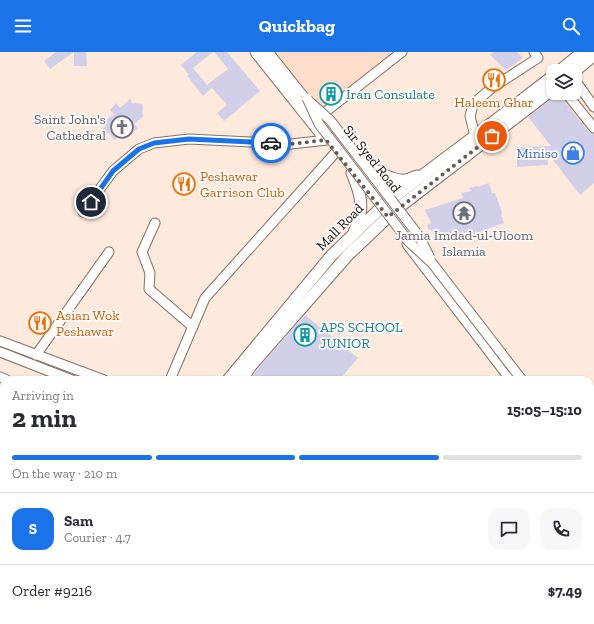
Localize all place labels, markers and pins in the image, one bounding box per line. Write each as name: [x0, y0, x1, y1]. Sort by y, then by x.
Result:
restaurant icon: Haleem Ghar: [481, 67, 507, 93]
building icon: Iran Consulate: [318, 81, 344, 107]
place label: Iran Consulate: [346, 86, 435, 103]
place label: Haleem Ghar: [454, 94, 534, 111]
place label: Saint John's Cathedral: [34, 111, 106, 144]
church icon: Saint John's Cathedral: [109, 114, 135, 140]
pin: [475, 119, 509, 153]
shop icon: Miniso: [560, 140, 586, 166]
place label: Miniso: [516, 145, 558, 162]
place label: Peshawar Garrison Club: [200, 168, 285, 201]
restaurant icon: Peshawar Garrison Club: [171, 171, 197, 197]
pin: [74, 185, 108, 219]
temple icon: Jamia Imdad-ul-Uloom Islamia: [451, 200, 477, 226]
place label: Jamia Imdad-ul-Uloom Islamia: [395, 227, 533, 260]
place label: Asian Wok Peshawar: [56, 307, 120, 340]
restaurant icon: Asian Wok Peshawar: [27, 310, 53, 336]
place label: APS SCHOOL JUNIOR: [320, 319, 403, 352]
building icon: APS SCHOOL JUNIOR: [292, 322, 318, 348]

